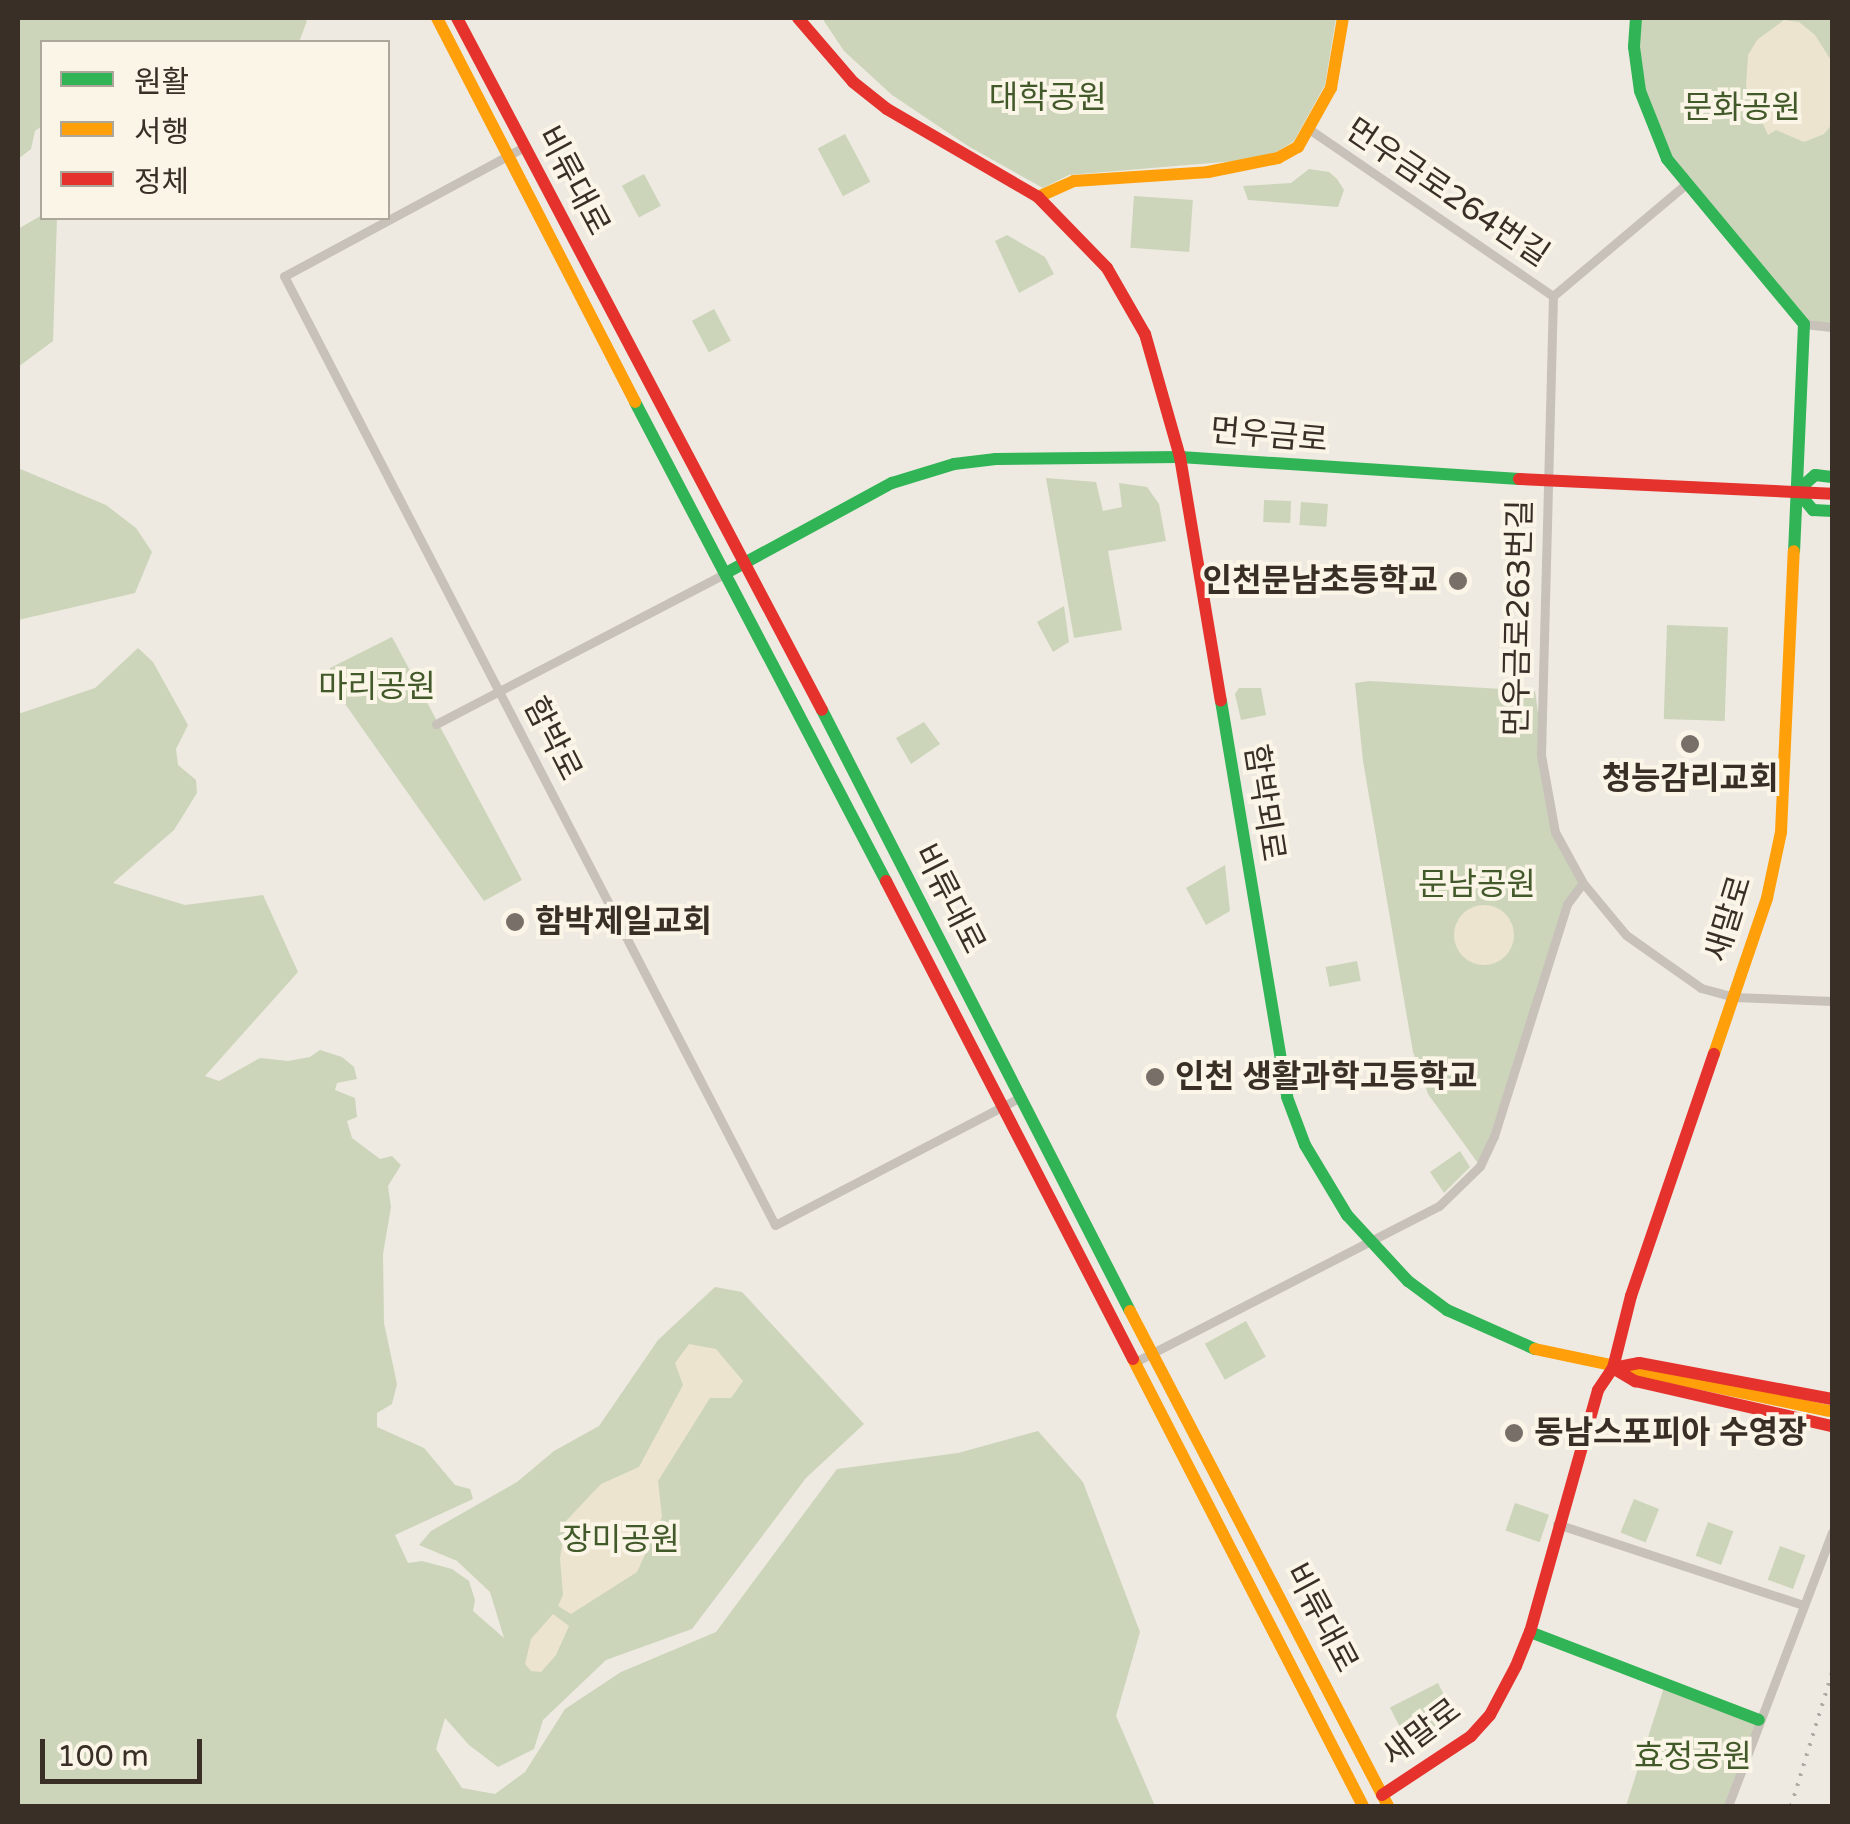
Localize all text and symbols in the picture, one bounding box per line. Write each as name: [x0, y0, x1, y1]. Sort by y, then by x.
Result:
legend: [40, 40, 390, 220]
text: 원활: [134, 64, 189, 101]
park label: 대학공원: [989, 79, 1107, 117]
park label: 문화공원: [1683, 89, 1801, 127]
street label: 먼우금로264번길: [1338, 111, 1556, 275]
text: 서행: [134, 114, 189, 151]
street label: 비류대로: [528, 120, 618, 242]
text: 정체: [134, 164, 189, 201]
street label: 먼우금로: [1209, 412, 1329, 460]
street label: 먼우금로263번길: [1498, 499, 1540, 737]
place label: 인천문남초등학교: [1202, 562, 1438, 600]
marker: 인천문남초등학교: [1447, 570, 1469, 592]
park label: 마리공원: [318, 668, 436, 706]
street label: 함박로: [515, 691, 589, 787]
marker: 청능감리교회: [1679, 733, 1701, 755]
street label: 함박뫼로: [1236, 742, 1292, 864]
place label: 청능감리교회: [1602, 760, 1778, 798]
street label: 비류대로: [905, 838, 993, 960]
park label: 문남공원: [1418, 866, 1536, 904]
street label: 새말로: [1698, 871, 1760, 967]
place label: 함박제일교회: [535, 903, 712, 941]
marker: 함박제일교회: [504, 911, 526, 933]
place label: 인천 생활과학고등학교: [1175, 1058, 1478, 1096]
marker: 인천 생활과학고등학교: [1144, 1066, 1166, 1088]
place label: 동남스포피아 수영장: [1534, 1414, 1807, 1452]
marker: 동남스포피아 수영장: [1503, 1422, 1525, 1444]
park label: 장미공원: [562, 1521, 680, 1559]
street label: 비류대로: [1276, 1557, 1366, 1679]
street label: 새말로: [1375, 1691, 1469, 1775]
scale bar: [45, 1719, 208, 1781]
text: 100 m: [57, 1738, 149, 1775]
park label: 효정공원: [1634, 1738, 1752, 1776]

